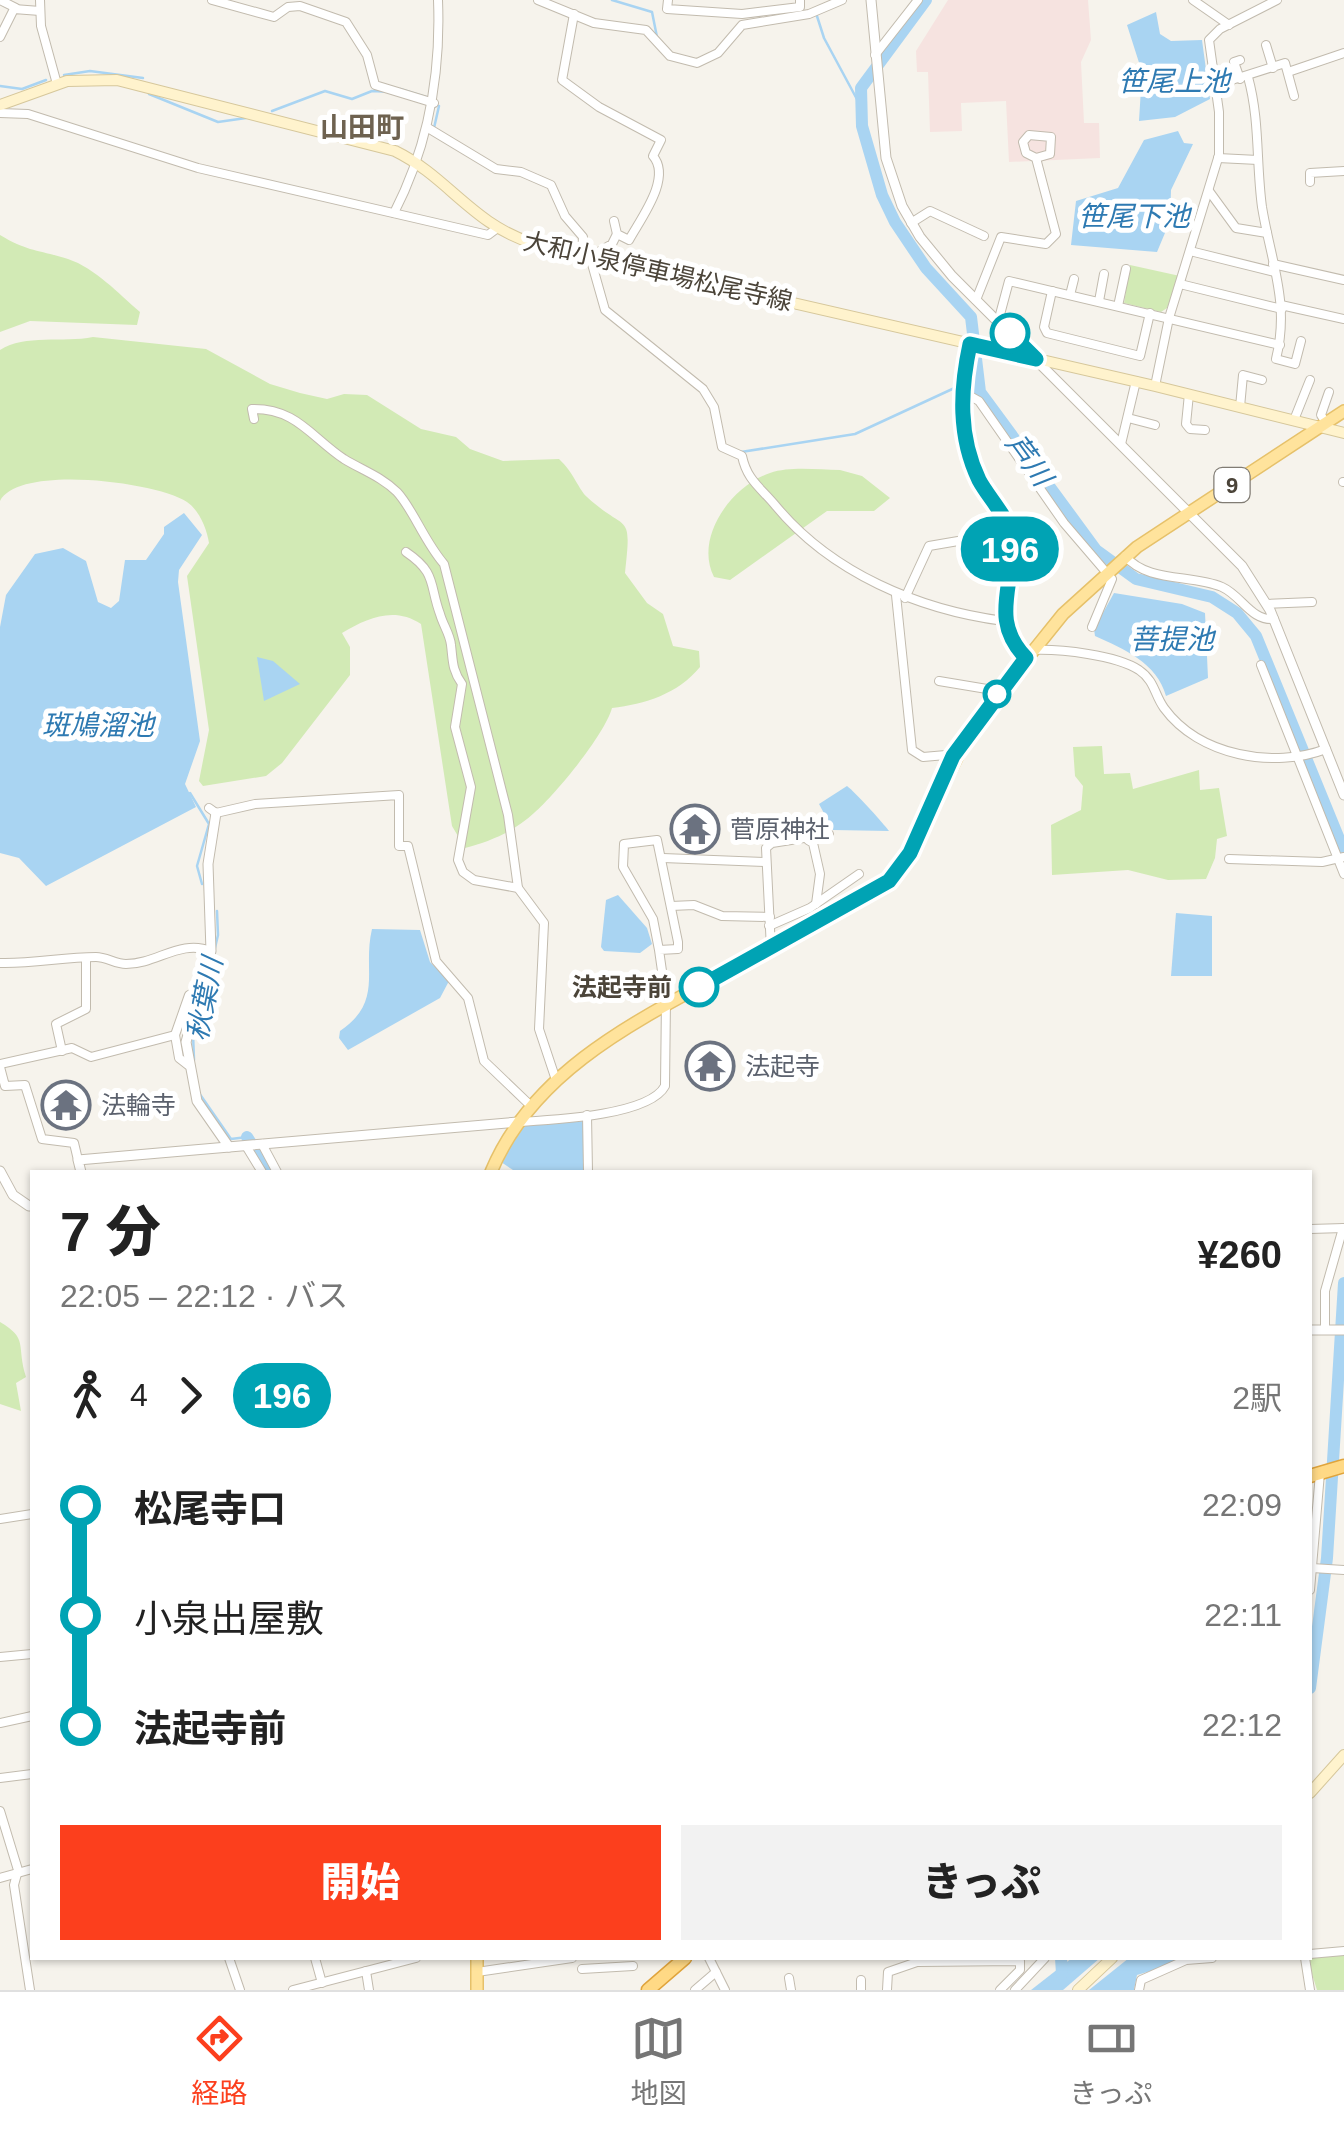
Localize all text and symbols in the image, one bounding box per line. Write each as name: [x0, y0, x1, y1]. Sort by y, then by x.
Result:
water label: 笹尾上池: [1118, 66, 1233, 97]
district label: 山田町: [320, 112, 404, 143]
water label: 笹尾下池: [1078, 201, 1193, 232]
street label: 大和小泉停車場松尾寺線: [521, 226, 795, 316]
unlabelled marker: [991, 314, 1029, 352]
water label: 芦川: [1000, 428, 1060, 494]
road number: 9: [1214, 468, 1250, 502]
line badge: 196: [952, 516, 1068, 582]
text: 196: [981, 530, 1039, 569]
water label: 菩提池: [1130, 624, 1217, 655]
unlabelled marker: [984, 681, 1010, 707]
water label: 斑鳩溜池: [42, 710, 157, 741]
temple icon: 菅原神社: [669, 803, 721, 855]
place label: 菅原神社: [730, 815, 830, 843]
water label: 秋葉川: [182, 952, 229, 1043]
marker: 法起寺前: [680, 968, 718, 1006]
place label: 法起寺前: [572, 973, 672, 1001]
temple icon: 法起寺: [684, 1040, 736, 1092]
place label: 法起寺: [745, 1052, 820, 1080]
temple icon: 法輪寺: [40, 1079, 92, 1131]
place label: 法輪寺: [101, 1091, 176, 1119]
text: 7 分: [60, 1201, 161, 1263]
text: ¥260: [1197, 1234, 1282, 1276]
text: 22:05 – 22:12 · バス: [60, 1278, 348, 1314]
icon: walk: [60, 1368, 115, 1423]
icon: forward: [163, 1368, 218, 1423]
text: 196: [253, 1376, 311, 1415]
text: 4: [130, 1377, 148, 1413]
text: 2駅: [1232, 1380, 1282, 1416]
text: 22:09: [1202, 1487, 1282, 1523]
text: 松尾寺口: [134, 1488, 286, 1530]
text: 22:11: [1204, 1597, 1282, 1633]
text: 小泉出屋敷: [134, 1598, 324, 1640]
text: 22:12: [1202, 1707, 1282, 1743]
text: 法起寺前: [134, 1708, 286, 1750]
button: 開始: [60, 1825, 661, 1940]
button: きっぷ: [681, 1825, 1282, 1940]
tab: 経路: [192, 2011, 248, 2111]
tab: 地図: [631, 2011, 687, 2111]
tab: きっぷ: [1070, 2011, 1152, 2111]

